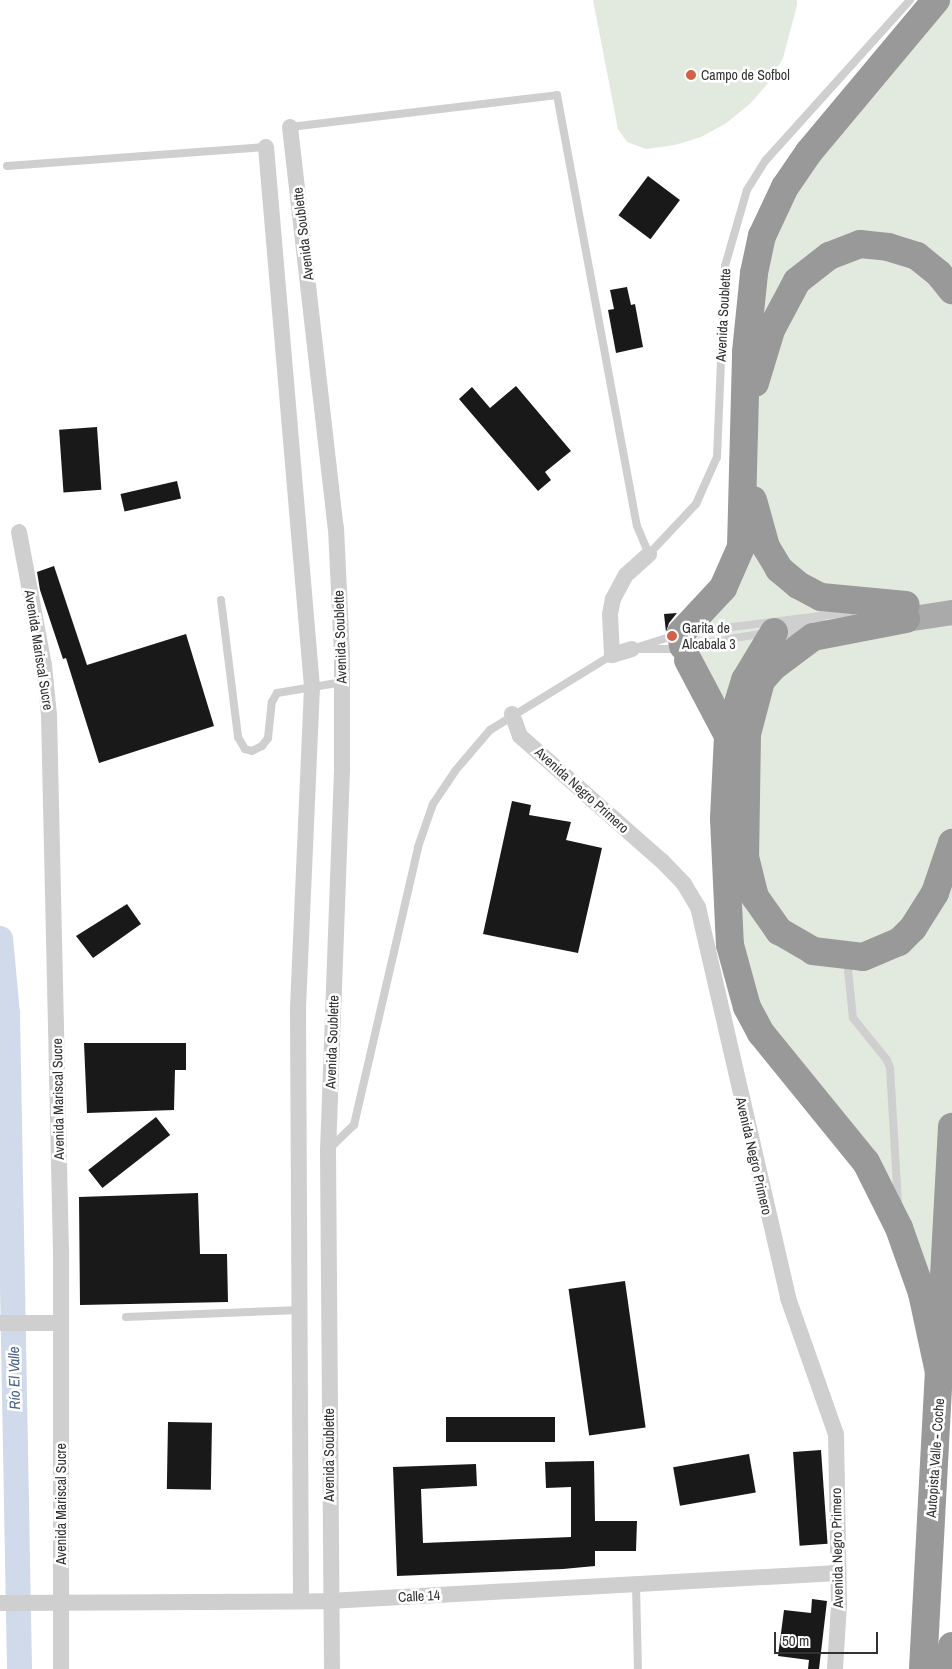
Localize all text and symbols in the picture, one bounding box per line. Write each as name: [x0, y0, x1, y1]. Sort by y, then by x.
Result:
place label: Campo de Sofbol: [701, 67, 790, 83]
marker: Campo de Sofbol: [685, 69, 697, 81]
street label: Avenida Soublette: [289, 187, 317, 281]
street label: Avenida Soublette: [712, 268, 734, 362]
street label: Avenida Mariscal Sucre: [21, 589, 57, 711]
street label: Avenida Soublette: [330, 590, 350, 684]
place label: Garita de Alcabala 3: [682, 620, 736, 652]
marker: Garita de Alcabala 3: [666, 630, 678, 642]
street label: Avenida Negro Primero: [532, 743, 632, 837]
street label: Avenida Soublette: [322, 995, 342, 1089]
street label: Avenida Mariscal Sucre: [49, 1038, 67, 1160]
street label: Avenida Negro Primero: [732, 1095, 776, 1217]
water label: Río El Valle: [4, 1346, 24, 1410]
street label: Autopista Valle - Coche: [922, 1398, 948, 1518]
street label: Avenida Soublette: [321, 1408, 337, 1502]
street label: Avenida Mariscal Sucre: [53, 1443, 69, 1565]
street label: Avenida Negro Primero: [828, 1488, 846, 1608]
street label: Calle 14: [398, 1587, 440, 1605]
scale bar: [777, 1622, 881, 1654]
text: 50 m: [782, 1630, 809, 1651]

